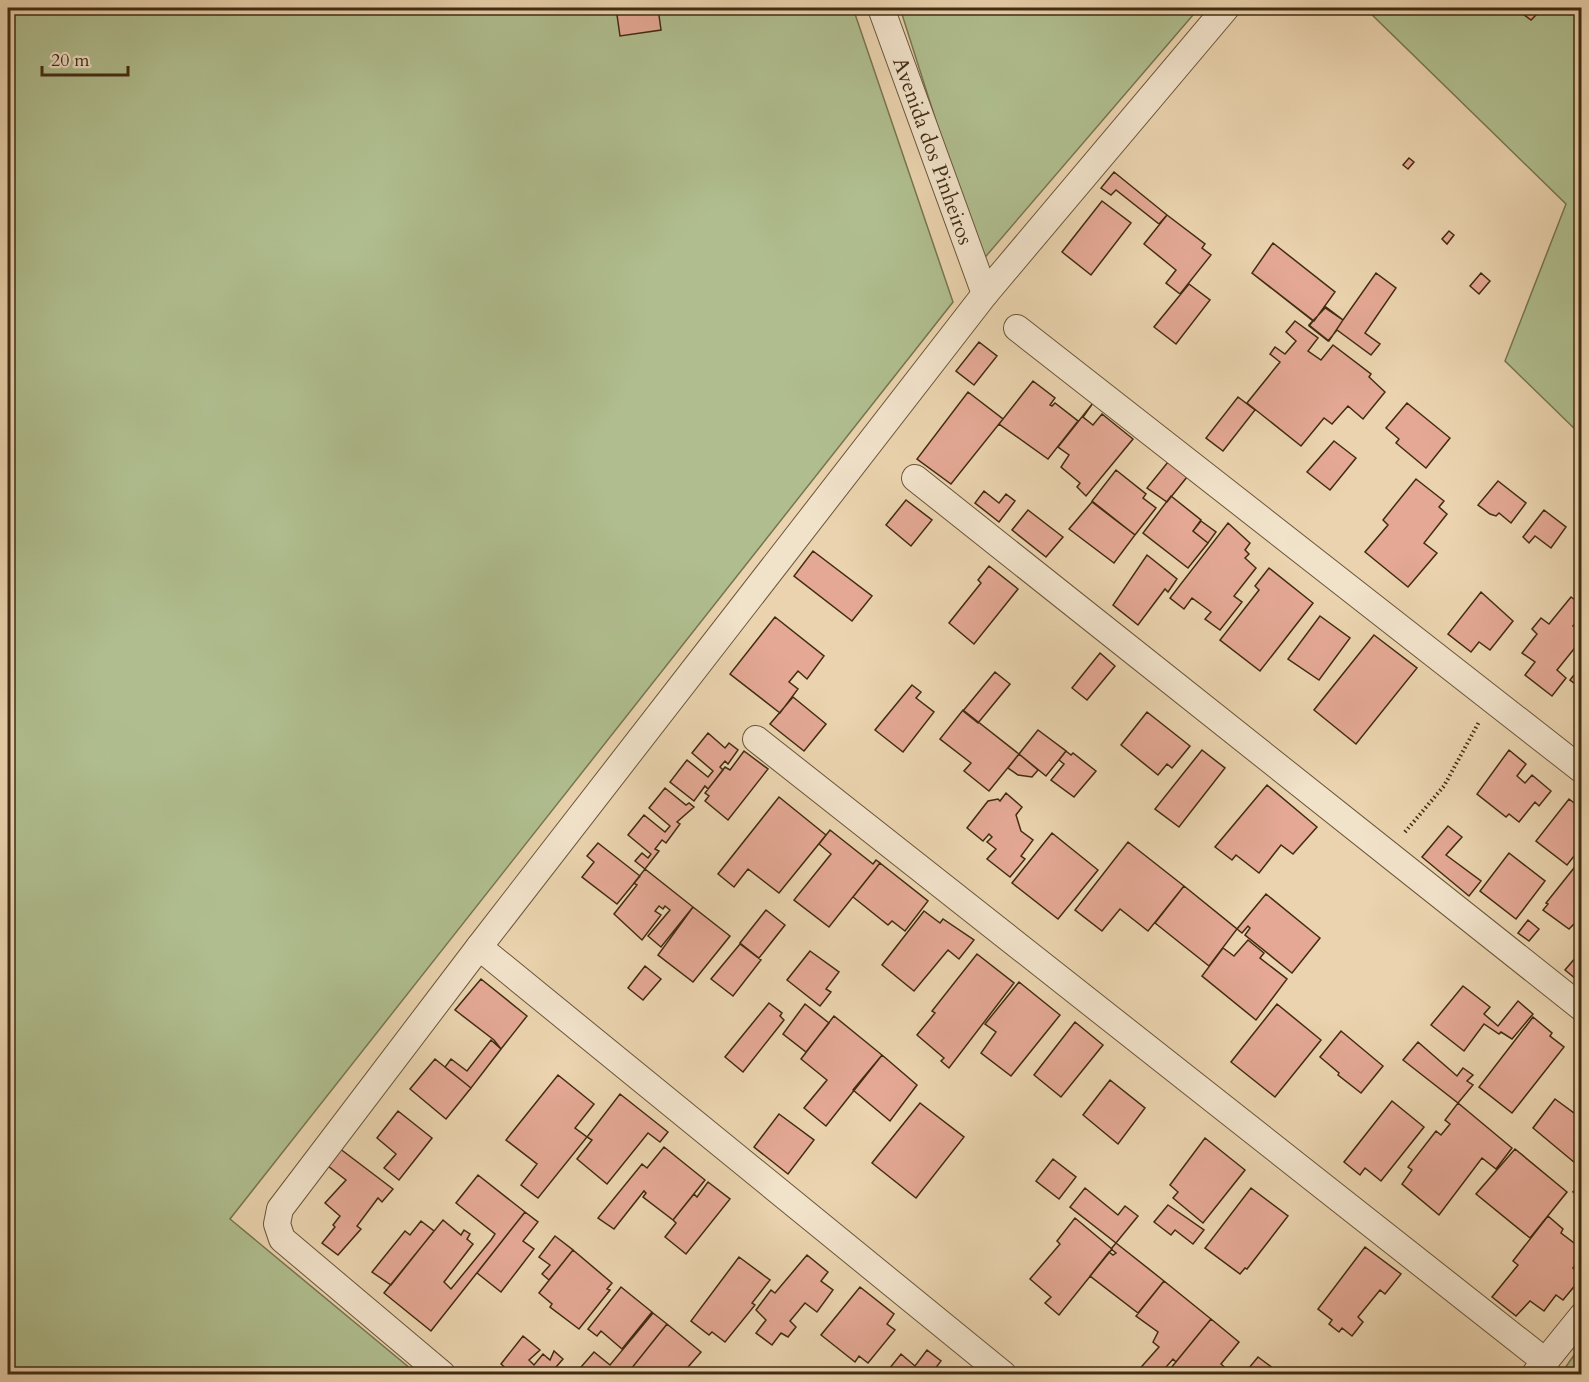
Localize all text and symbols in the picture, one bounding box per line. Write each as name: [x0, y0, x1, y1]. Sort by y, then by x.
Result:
scale bar: [42, 39, 128, 77]
text: 20 m: [51, 48, 90, 73]
street label: Avenida dos Pinheiros: [886, 53, 980, 249]

